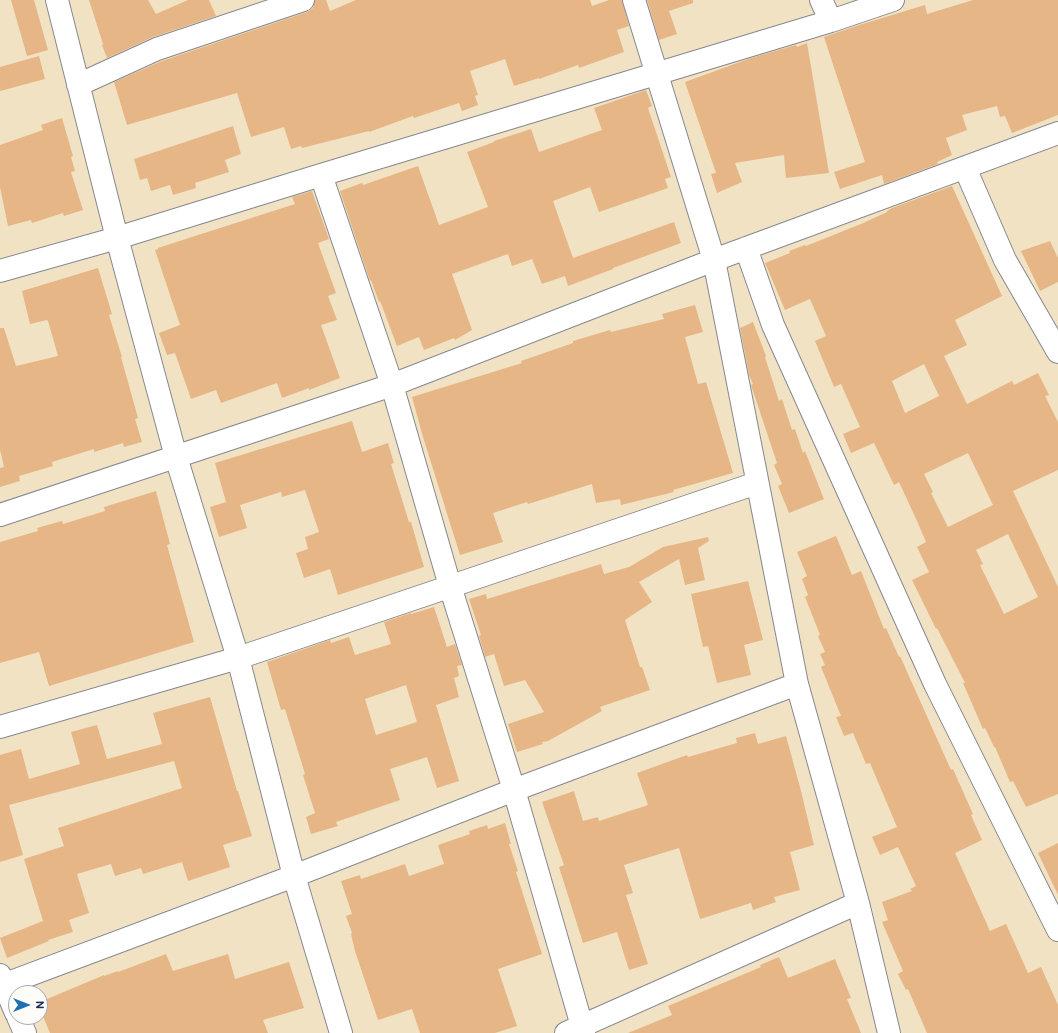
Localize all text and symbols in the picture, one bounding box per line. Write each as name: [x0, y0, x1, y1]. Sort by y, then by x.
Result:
north arrow: [8, 985, 48, 1025]
text: N: [33, 1001, 46, 1009]

